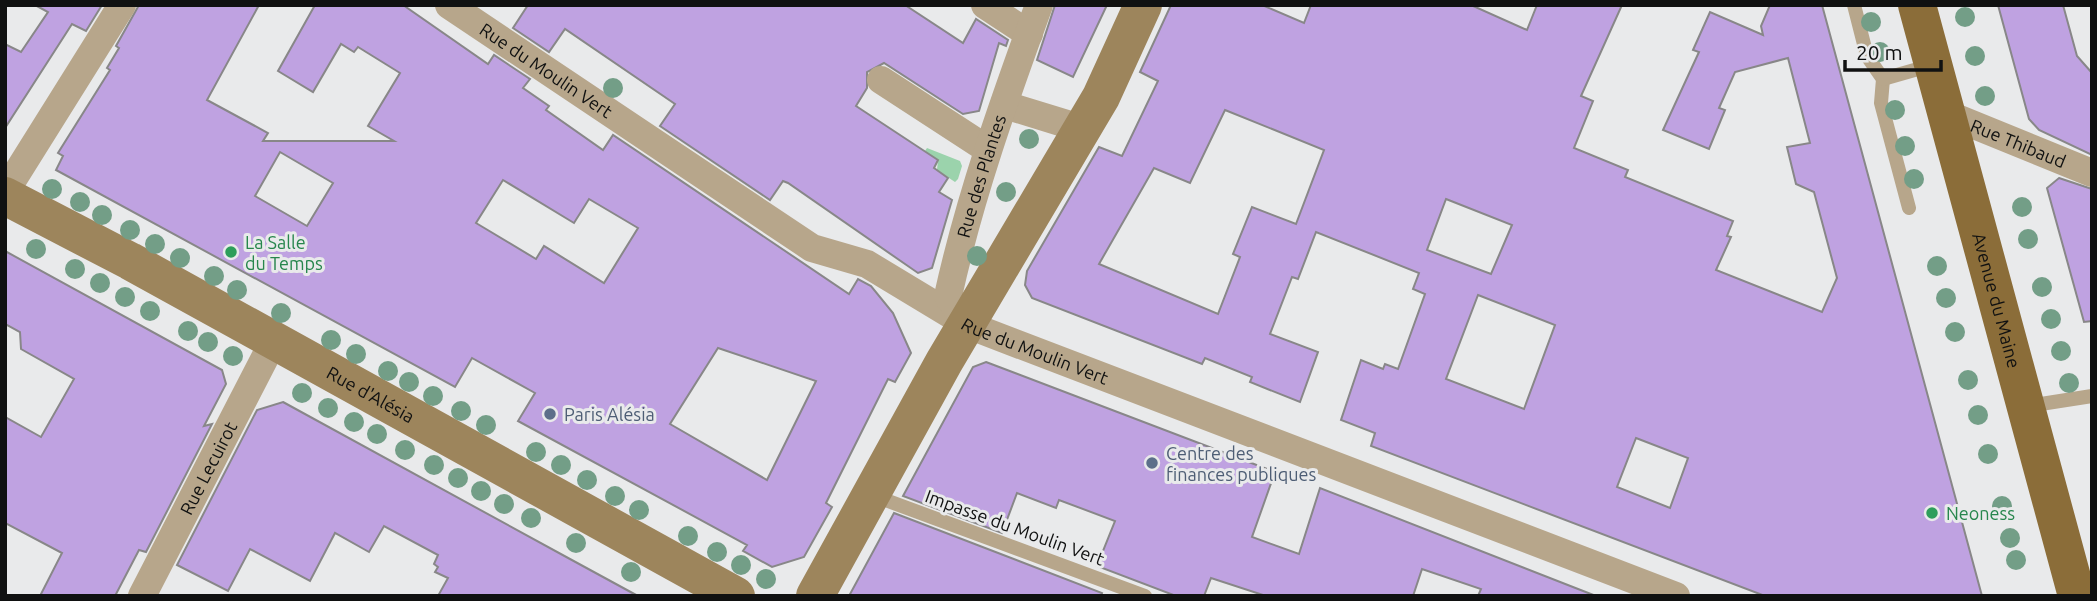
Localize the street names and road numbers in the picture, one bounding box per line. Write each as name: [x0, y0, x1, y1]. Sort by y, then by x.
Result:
street label: Rue du Moulin Vert: [476, 19, 616, 122]
street label: Rue des Plantes: [953, 112, 1009, 240]
street label: Rue Thibaud: [1968, 115, 2069, 171]
street label: Avenue du Maine: [1969, 231, 2025, 370]
street label: Rue du Moulin Vert: [958, 314, 1111, 388]
street label: Rue d'Alésia: [323, 362, 418, 426]
street label: Rue Lecuirot: [176, 418, 240, 518]
street label: Impasse du Moulin Vert: [923, 485, 1107, 569]

